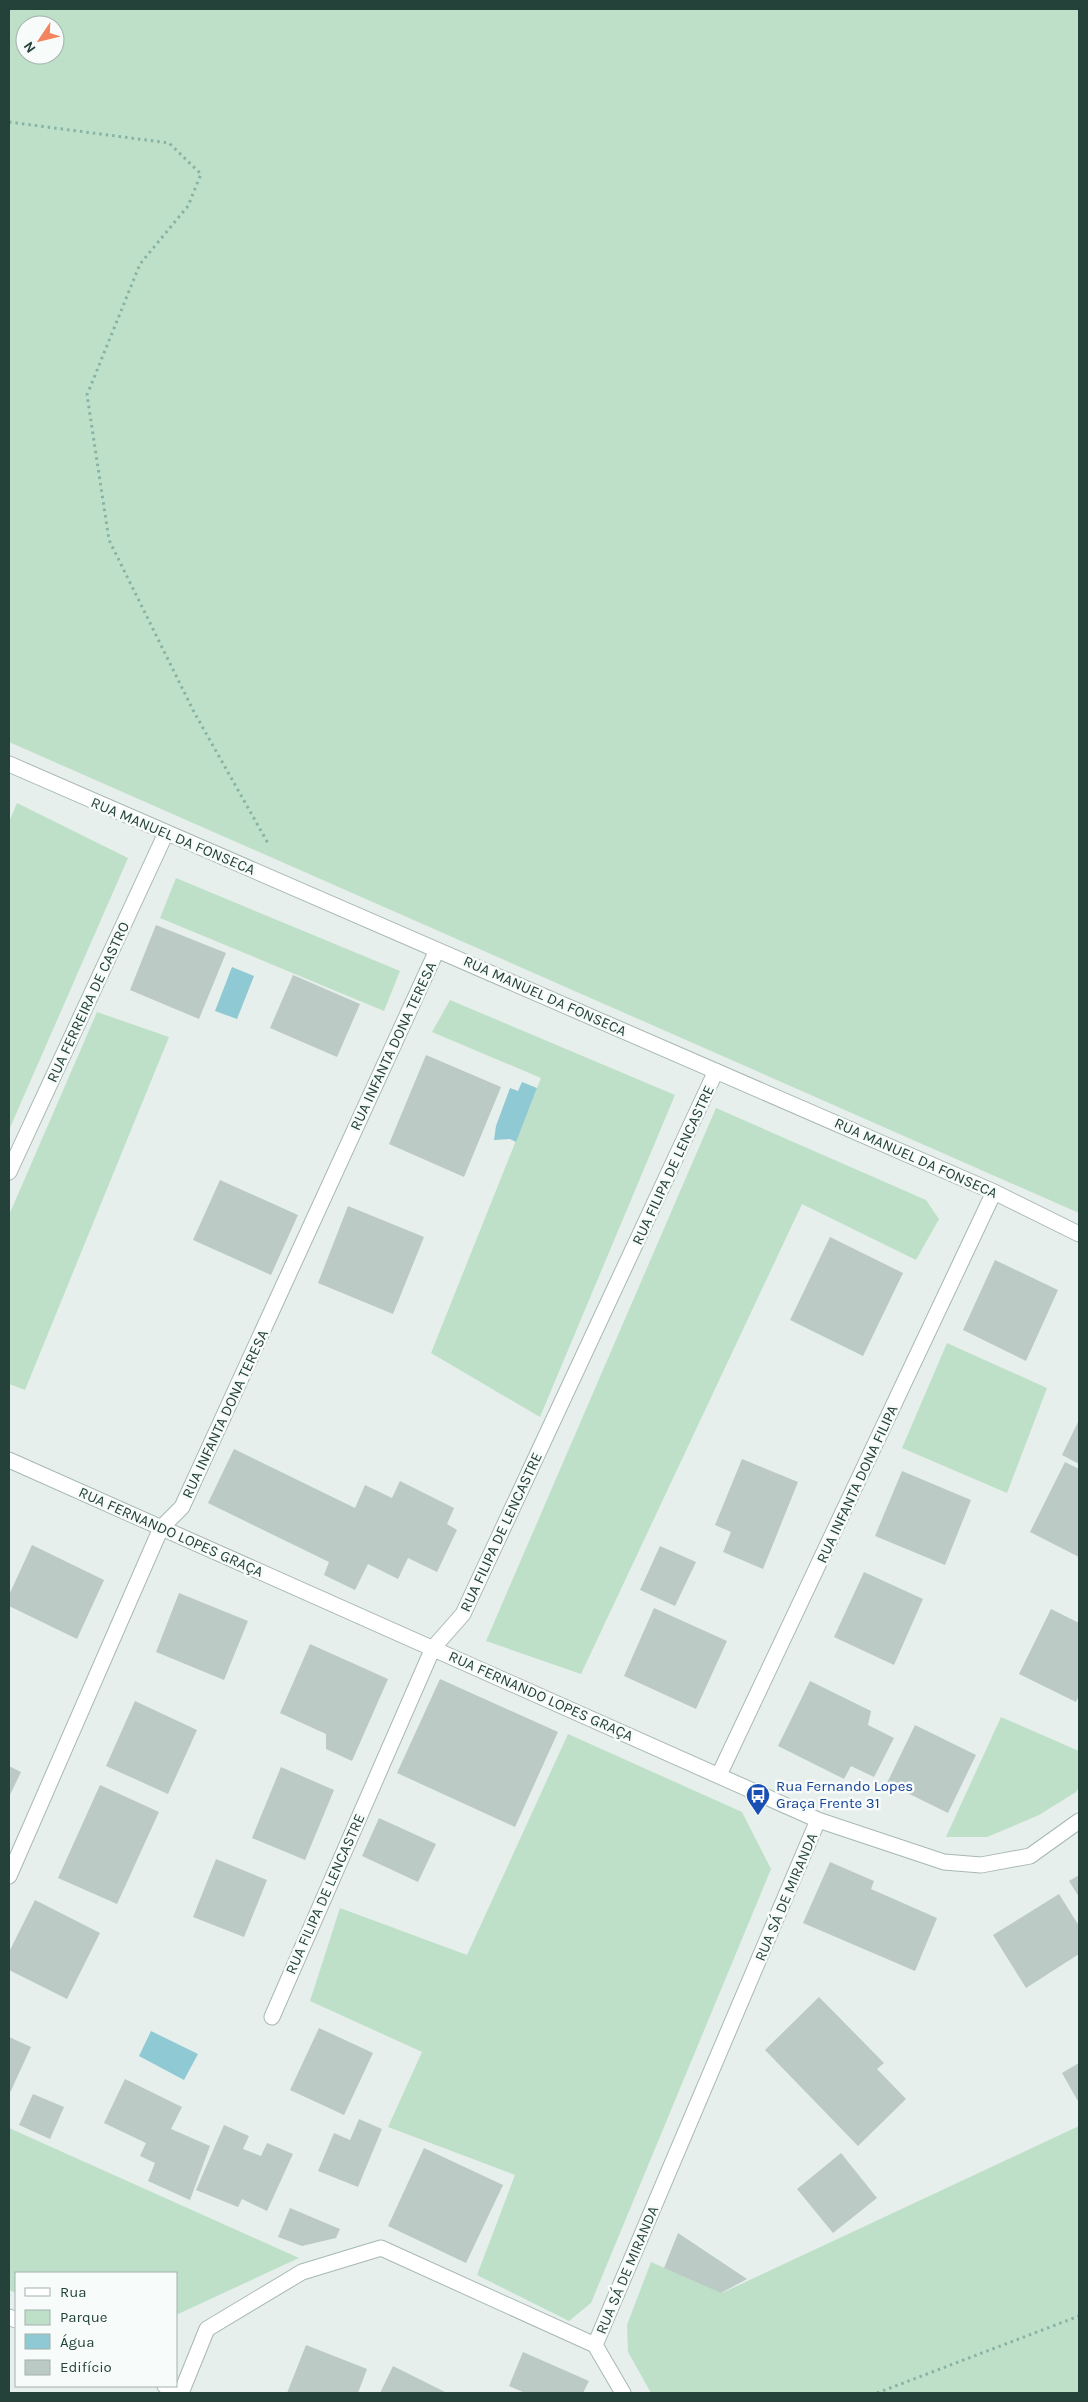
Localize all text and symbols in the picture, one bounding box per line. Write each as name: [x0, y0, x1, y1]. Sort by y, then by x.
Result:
north arrow: [15, 15, 65, 65]
text: N: [20, 38, 40, 56]
street label: RUA MANUEL DA FONSECA: [88, 793, 258, 879]
street label: RUA FERREIRA DE CASTRO: [43, 919, 133, 1085]
street label: RUA MANUEL DA FONSECA: [461, 952, 630, 1040]
street label: RUA INFANTA DONA TERESA: [346, 959, 440, 1133]
street label: RUA FILIPA DE LENCASTRE: [628, 1082, 718, 1248]
street label: RUA MANUEL DA FONSECA: [832, 1114, 1001, 1202]
street label: RUA INFANTA DONA TERESA: [178, 1327, 272, 1501]
street label: RUA INFANTA DONA FILIPA: [812, 1402, 902, 1566]
street label: RUA FILIPA DE LENCASTRE: [456, 1449, 546, 1615]
street label: RUA FERNANDO LOPES GRAÇA: [76, 1483, 266, 1581]
street label: RUA FERNANDO LOPES GRAÇA: [446, 1647, 636, 1745]
place label: Rua Fernando Lopes Graça Frente 31: [776, 1777, 913, 1812]
bus stop icon: Rua Fernando Lopes Graça Frente 31: [745, 1782, 771, 1816]
street label: RUA FILIPA DE LENCASTRE: [281, 1811, 369, 1977]
street label: RUA SÁ DE MIRANDA: [751, 1830, 821, 1964]
street label: RUA SÁ DE MIRANDA: [592, 2203, 662, 2337]
legend: [15, 2272, 178, 2387]
text: Rua: [60, 2283, 87, 2301]
text: Parque: [60, 2308, 108, 2326]
text: Água: [60, 2333, 94, 2351]
text: Edifício: [60, 2358, 112, 2376]

